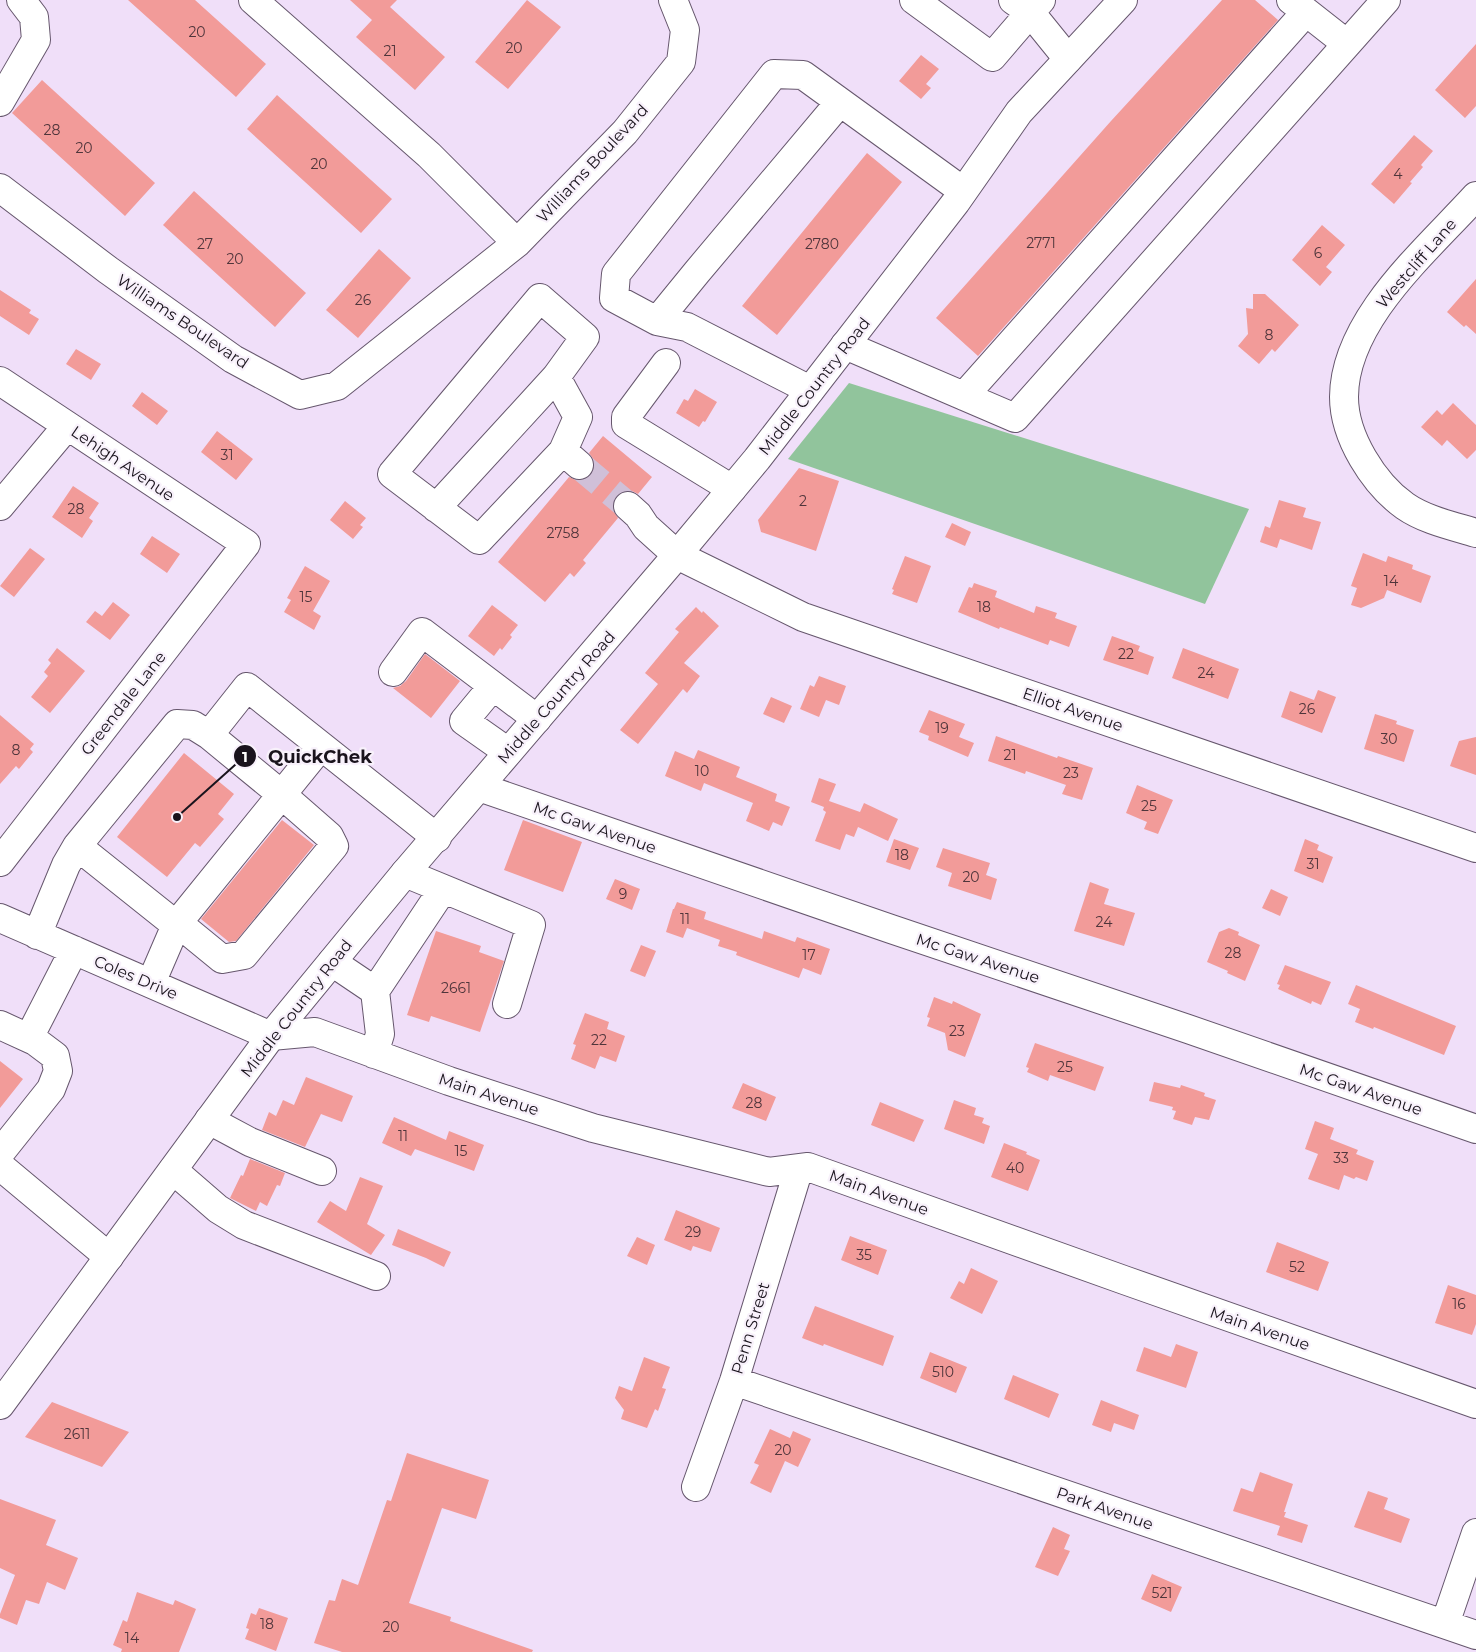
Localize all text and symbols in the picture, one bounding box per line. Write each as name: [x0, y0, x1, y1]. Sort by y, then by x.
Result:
house number: 20: [188, 23, 206, 41]
house number: 20: [505, 39, 523, 57]
house number: 21: [383, 42, 397, 60]
street label: Williams Boulevard: [533, 100, 652, 226]
house number: 28: [44, 121, 61, 139]
house number: 20: [75, 139, 93, 157]
house number: 20: [310, 155, 328, 173]
house number: 4: [1393, 165, 1403, 183]
street label: Westcliff Lane: [1372, 215, 1460, 312]
house number: 2771: [1026, 234, 1056, 252]
house number: 27: [197, 235, 213, 253]
house number: 2780: [805, 235, 839, 253]
house number: 6: [1314, 244, 1323, 262]
house number: 20: [226, 250, 244, 268]
street label: Williams Boulevard: [113, 270, 252, 373]
house number: 26: [355, 291, 372, 309]
street label: Middle Country Road: [755, 314, 874, 459]
house number: 8: [1265, 326, 1274, 344]
street label: Lehigh Avenue: [67, 422, 178, 505]
house number: 31: [221, 446, 233, 464]
house number: 2: [799, 492, 807, 510]
house number: 28: [68, 500, 85, 518]
house number: 2758: [547, 524, 579, 542]
house number: 14: [1384, 572, 1399, 590]
house number: 15: [300, 588, 313, 606]
house number: 18: [977, 598, 991, 616]
street label: Middle Country Road: [494, 627, 619, 768]
house number: 22: [1118, 645, 1134, 663]
street label: Greendale Lane: [77, 648, 170, 759]
house number: 24: [1198, 664, 1215, 682]
street label: Elliot Avenue: [1020, 683, 1125, 736]
house number: 26: [1299, 700, 1316, 718]
house number: 19: [935, 719, 949, 737]
house number: 30: [1380, 730, 1398, 748]
callout: QuickChek: [233, 740, 382, 773]
house number: 8: [12, 741, 21, 759]
text: QuickChek: [268, 746, 372, 768]
house number: 21: [1003, 746, 1017, 764]
text: 1: [242, 747, 248, 766]
house number: 10: [695, 762, 709, 780]
house number: 23: [1063, 764, 1079, 782]
house number: 25: [1141, 797, 1157, 815]
street label: Mc Gaw Avenue: [531, 798, 659, 857]
house number: 18: [895, 846, 909, 864]
house number: 31: [1307, 855, 1319, 873]
house number: 20: [962, 868, 980, 886]
house number: 9: [619, 885, 627, 903]
house number: 11: [680, 910, 690, 928]
house number: 24: [1096, 913, 1113, 931]
street label: Mc Gaw Avenue: [914, 930, 1042, 987]
street label: Middle Country Road: [237, 936, 356, 1081]
house number: 28: [1225, 944, 1242, 962]
house number: 17: [802, 946, 816, 964]
street label: Coles Drive: [91, 951, 180, 1004]
house number: 2661: [441, 979, 471, 997]
house number: 23: [949, 1022, 965, 1040]
house number: 22: [591, 1031, 607, 1049]
house number: 25: [1057, 1058, 1073, 1076]
street label: Mc Gaw Avenue: [1297, 1060, 1425, 1119]
street label: Main Avenue: [436, 1069, 541, 1120]
house number: 28: [746, 1094, 763, 1112]
house number: 11: [398, 1127, 408, 1145]
house number: 15: [455, 1142, 468, 1160]
house number: 33: [1333, 1149, 1349, 1167]
house number: 40: [1006, 1159, 1024, 1177]
street label: Main Avenue: [827, 1166, 931, 1219]
house number: 29: [685, 1223, 701, 1241]
house number: 35: [856, 1246, 872, 1264]
house number: 52: [1289, 1258, 1305, 1276]
street label: Penn Street: [727, 1279, 774, 1376]
house number: 16: [1452, 1295, 1466, 1313]
street label: Main Avenue: [1207, 1302, 1312, 1354]
house number: 510: [932, 1363, 954, 1381]
house number: 2611: [64, 1425, 90, 1443]
house number: 20: [774, 1441, 792, 1459]
street label: Park Avenue: [1054, 1483, 1156, 1534]
house number: 521: [1152, 1584, 1172, 1602]
house number: 18: [260, 1615, 274, 1633]
house number: 20: [382, 1618, 400, 1636]
house number: 14: [125, 1629, 140, 1647]

